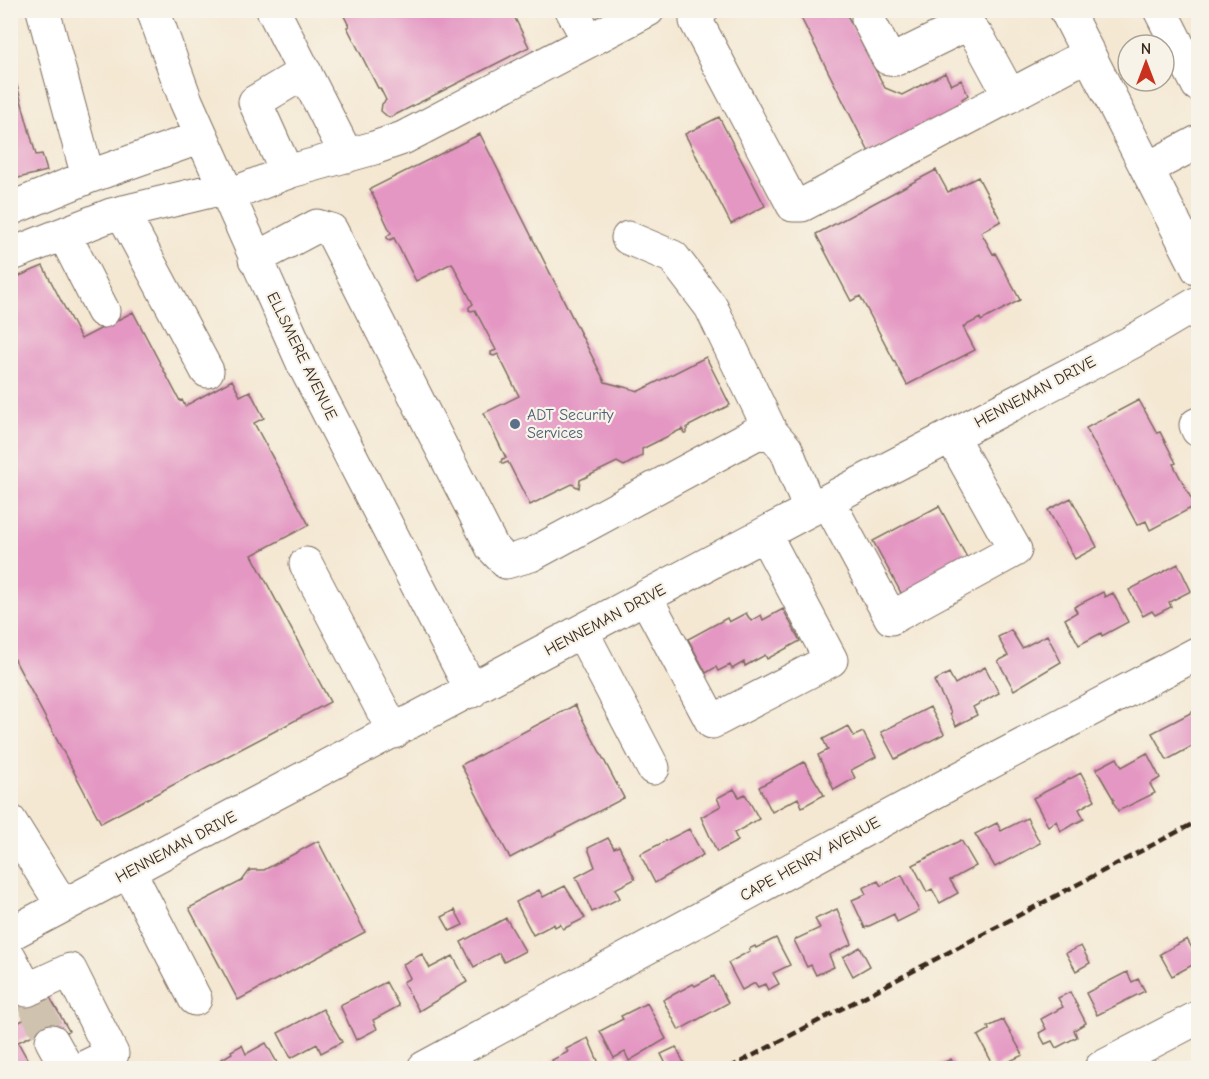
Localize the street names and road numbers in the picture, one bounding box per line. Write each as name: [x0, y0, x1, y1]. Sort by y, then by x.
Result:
street label: ELLSMERE AVENUE: [263, 289, 341, 423]
street label: HENNEMAN DRIVE: [971, 352, 1099, 432]
street label: HENNEMAN DRIVE: [541, 580, 669, 660]
street label: HENNEMAN DRIVE: [112, 807, 240, 887]
street label: CAPE HENRY AVENUE: [737, 813, 883, 905]

